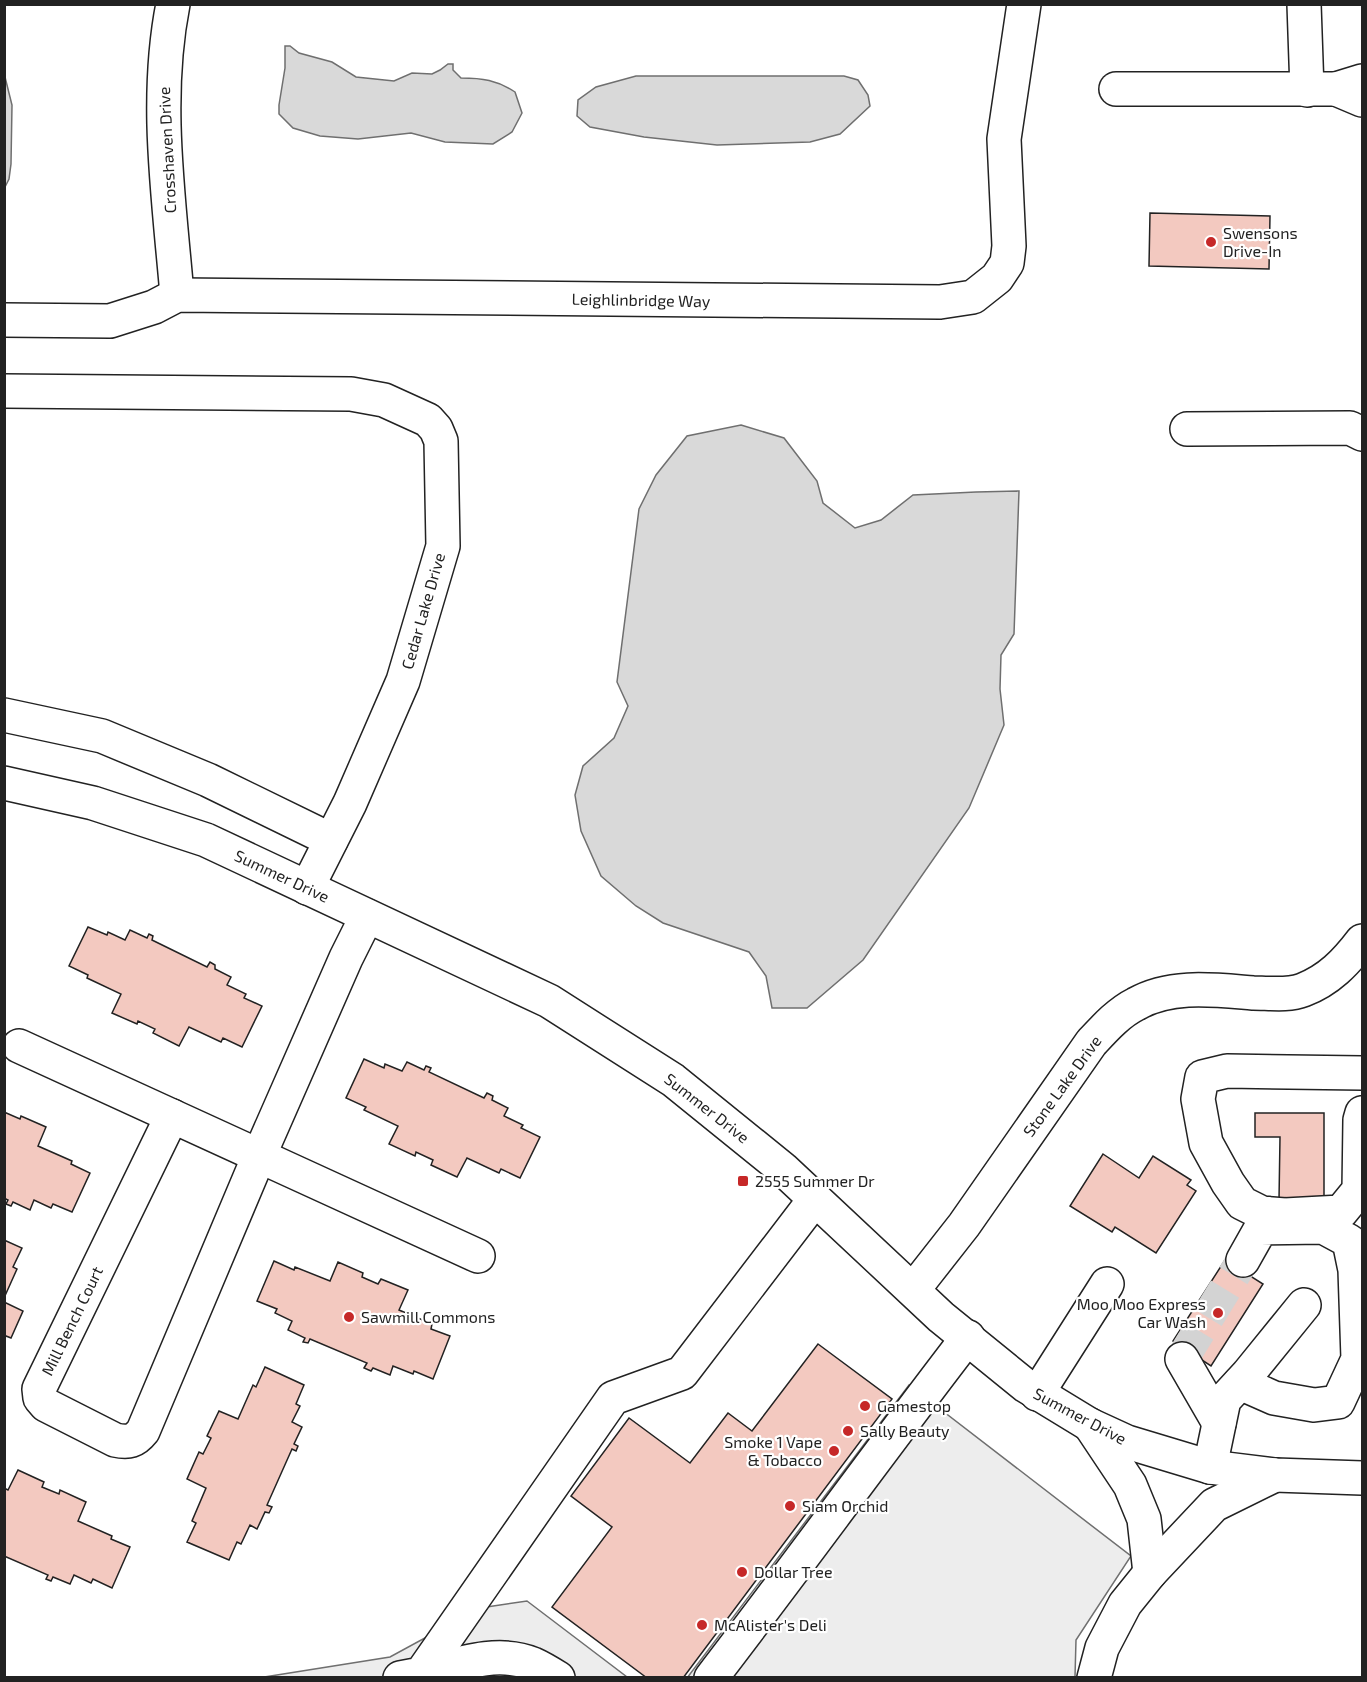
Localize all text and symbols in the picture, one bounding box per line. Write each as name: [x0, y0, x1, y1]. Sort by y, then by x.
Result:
street label: Crosshaven Drive: [154, 86, 179, 214]
place label: Swensons Drive-In: [1223, 223, 1298, 260]
marker: Swensons Drive-In: [1204, 235, 1218, 249]
street label: Leighlinbridge Way: [571, 289, 711, 310]
street label: Cedar Lake Drive: [397, 550, 448, 671]
street label: Summer Drive: [232, 845, 333, 906]
street label: Stone Lake Drive: [1018, 1031, 1105, 1140]
street label: Summer Drive: [661, 1069, 753, 1147]
place label: 2555 Summer Dr: [755, 1171, 875, 1190]
marker: 2555 Summer Dr: [736, 1174, 750, 1188]
street label: Mill Bench Court: [37, 1263, 106, 1378]
place label: Moo Moo Express Car Wash: [1077, 1294, 1206, 1331]
marker: Moo Moo Express Car Wash: [1211, 1306, 1225, 1320]
place label: Sawmill Commons: [361, 1307, 495, 1326]
marker: Sawmill Commons: [342, 1310, 356, 1324]
street label: Summer Drive: [1031, 1383, 1130, 1448]
place label: Gamestop: [877, 1396, 951, 1415]
marker: Gamestop: [858, 1399, 872, 1413]
place label: Sally Beauty: [860, 1421, 950, 1440]
marker: Sally Beauty: [841, 1424, 855, 1438]
place label: Smoke 1 Vape & Tobacco: [724, 1432, 822, 1469]
marker: Smoke 1 Vape & Tobacco: [827, 1444, 841, 1458]
place label: Siam Orchid: [802, 1496, 888, 1515]
marker: Siam Orchid: [783, 1499, 797, 1513]
place label: Dollar Tree: [754, 1562, 832, 1581]
marker: Dollar Tree: [735, 1565, 749, 1579]
place label: McAlister's Deli: [714, 1615, 827, 1634]
marker: McAlister's Deli: [695, 1618, 709, 1632]

